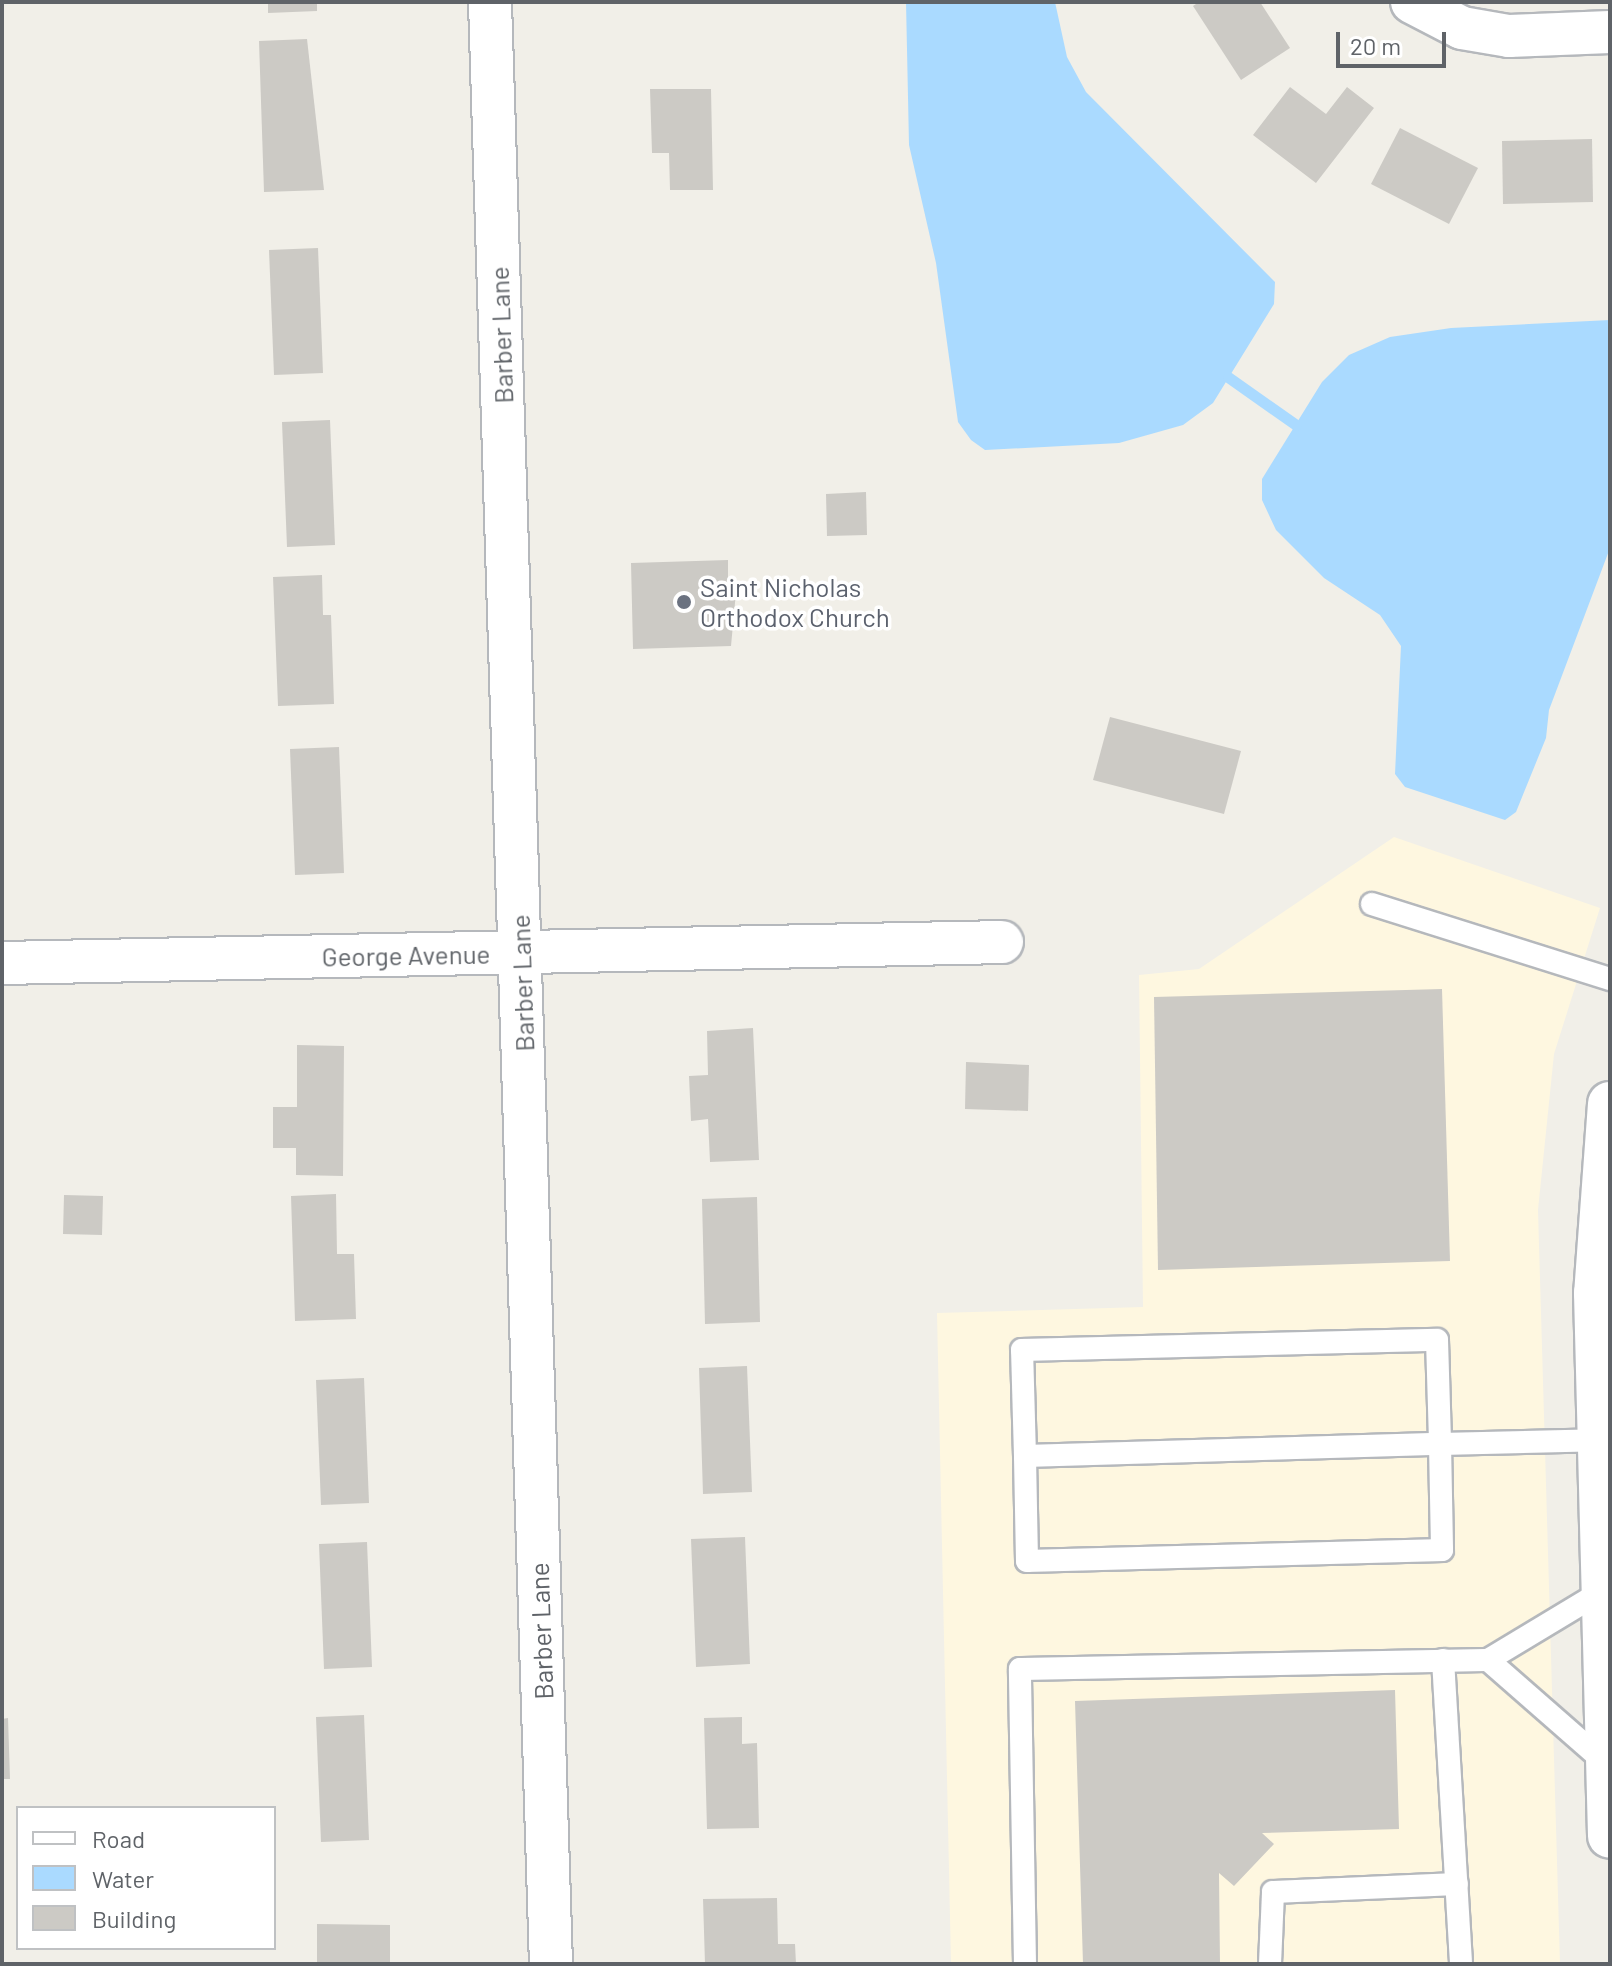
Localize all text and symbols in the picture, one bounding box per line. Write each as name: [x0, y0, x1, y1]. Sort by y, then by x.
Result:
scale bar: [1340, 16, 1450, 66]
text: 20 m: [1350, 31, 1401, 60]
street label: Barber Lane: [483, 266, 519, 404]
place label: Saint Nicholas Orthodox Church: [700, 571, 890, 632]
marker: Saint Nicholas Orthodox Church: [675, 593, 693, 611]
street label: Barber Lane: [504, 914, 540, 1052]
street label: George Avenue: [321, 938, 491, 972]
street label: Barber Lane: [523, 1562, 559, 1700]
legend: [16, 1806, 276, 1950]
text: Road: [92, 1824, 145, 1853]
text: Water: [92, 1864, 154, 1893]
text: Building: [92, 1904, 176, 1933]

